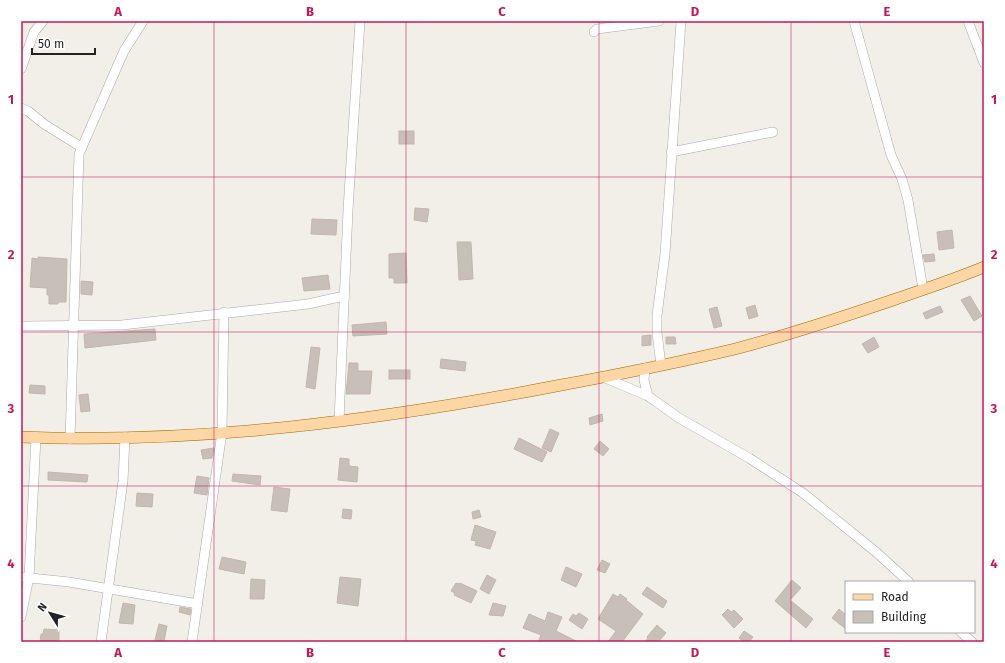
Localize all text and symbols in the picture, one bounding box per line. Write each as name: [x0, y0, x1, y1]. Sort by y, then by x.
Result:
text: A: [113, 4, 122, 19]
text: B: [306, 4, 314, 19]
text: C: [498, 4, 506, 19]
text: D: [691, 4, 700, 19]
text: E: [884, 4, 891, 19]
scale bar: [32, 30, 95, 56]
text: 50 m: [38, 37, 64, 51]
text: 1: [8, 92, 14, 107]
text: 1: [991, 92, 997, 107]
text: 2: [8, 247, 15, 262]
text: 2: [991, 247, 998, 262]
text: 3: [7, 401, 15, 416]
text: 3: [990, 401, 998, 416]
text: 4: [7, 556, 15, 571]
text: 4: [990, 556, 998, 571]
legend: [845, 581, 975, 633]
text: Road: [881, 590, 909, 604]
north arrow: [30, 593, 70, 633]
text: N: [35, 600, 50, 614]
text: Building: [881, 610, 927, 624]
text: A: [113, 645, 122, 660]
text: B: [306, 645, 314, 660]
text: C: [498, 645, 506, 660]
text: D: [691, 645, 700, 660]
text: E: [884, 645, 891, 660]

